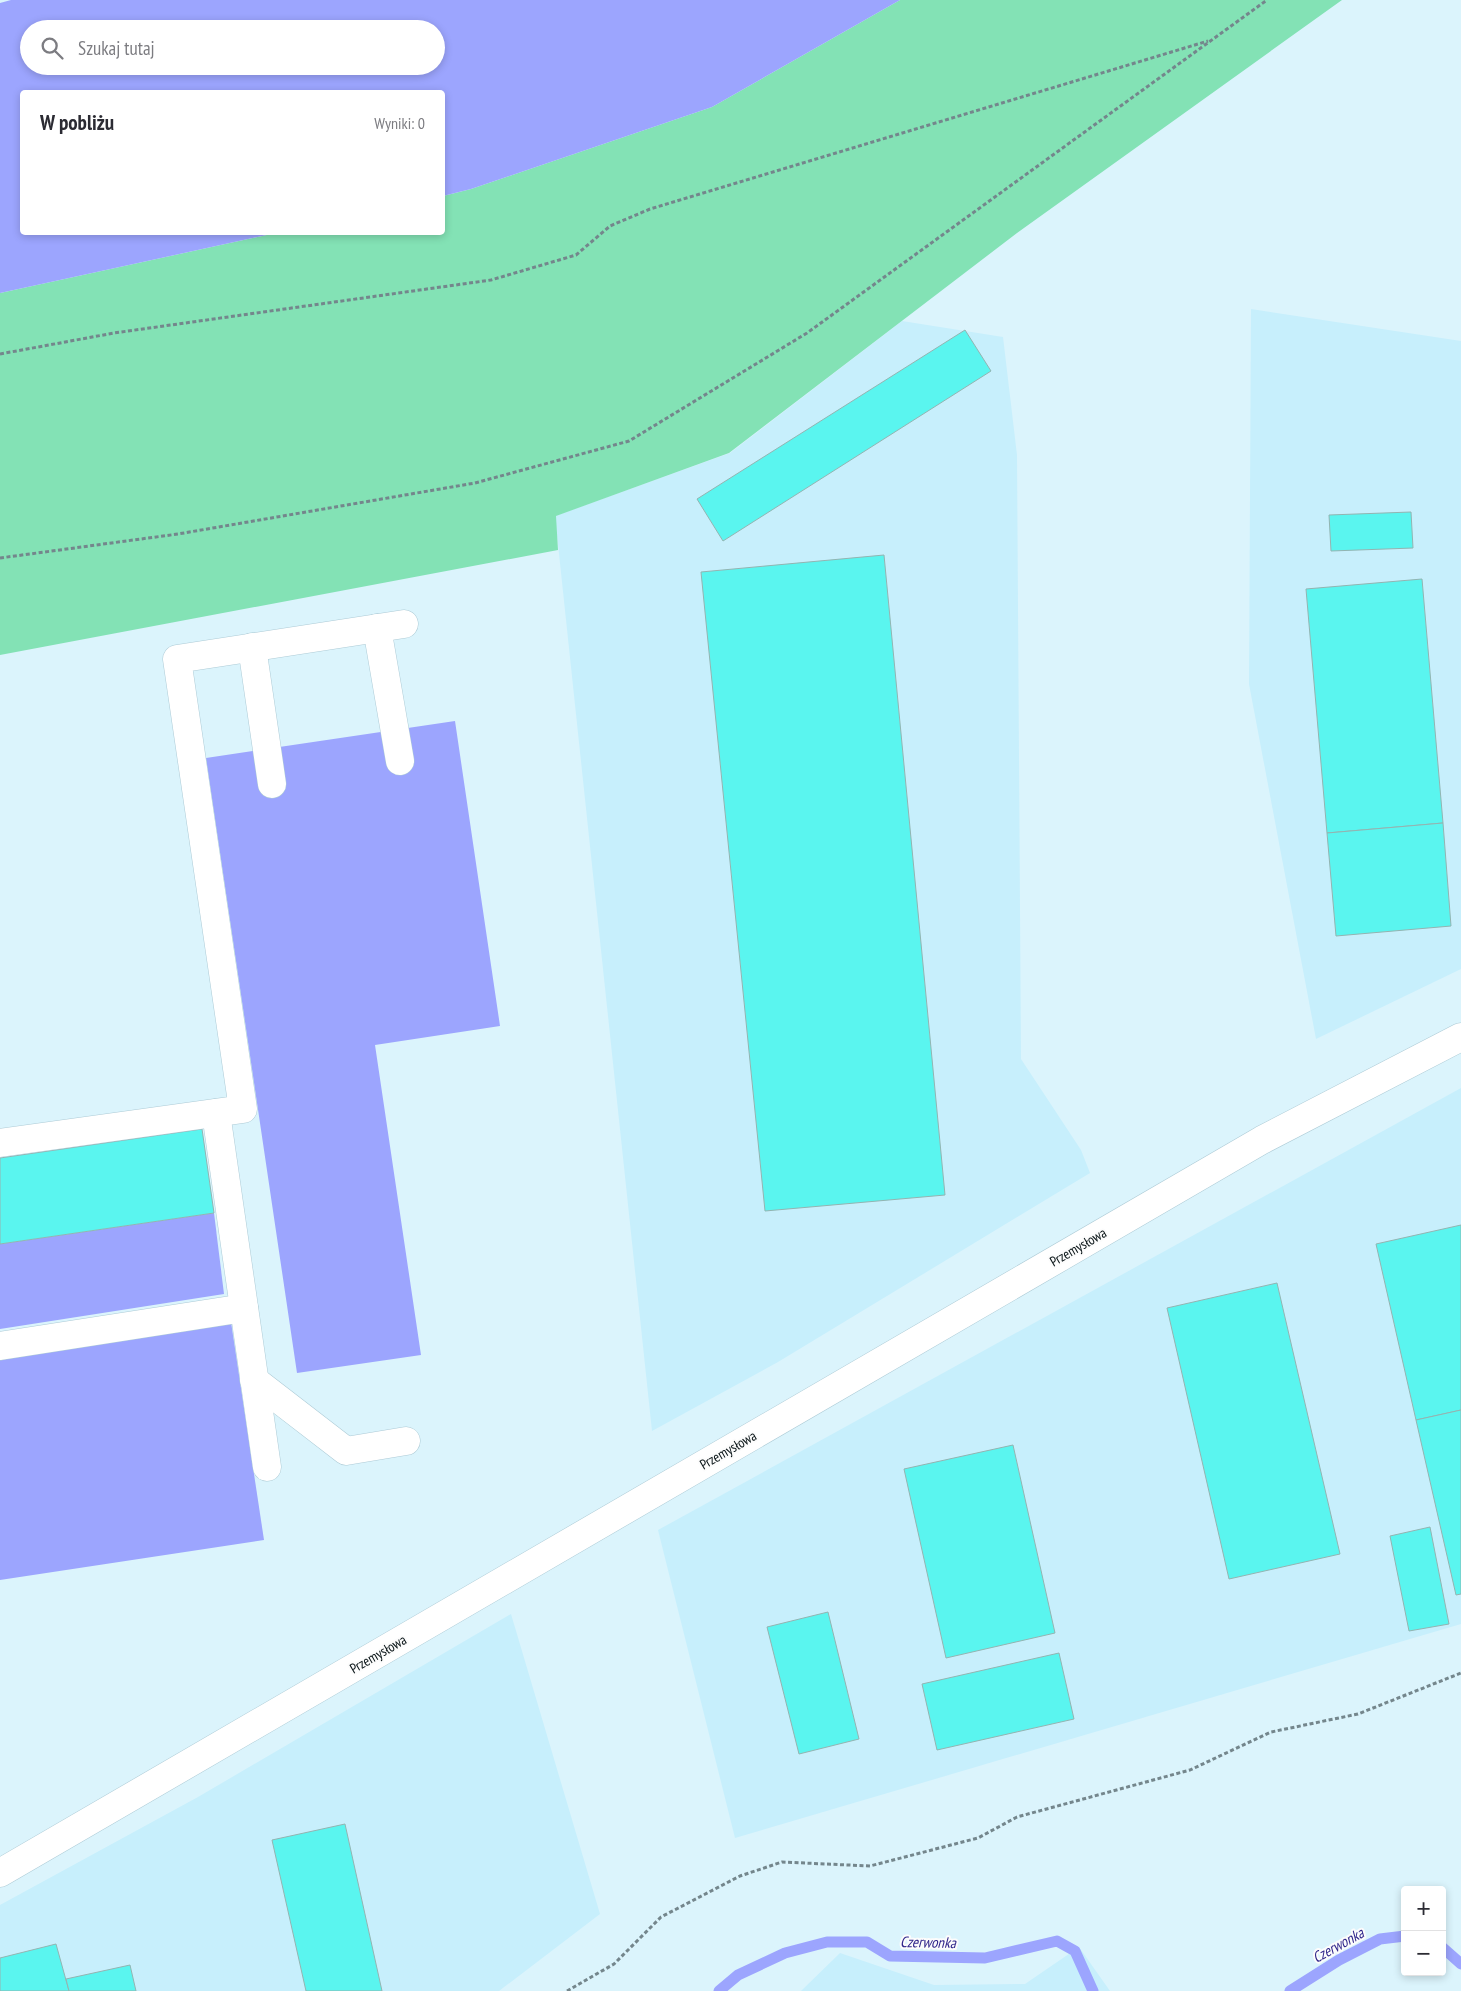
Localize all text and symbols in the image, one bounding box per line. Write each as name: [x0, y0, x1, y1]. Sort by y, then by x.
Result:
search box: [20, 20, 445, 75]
icon: search: [38, 34, 66, 62]
text: Szukaj tutaj: [78, 36, 155, 60]
text: W pobliżu: [40, 109, 114, 136]
text: Wyniki: 0: [374, 113, 425, 133]
street label: Przemysłowa: [1046, 1224, 1110, 1270]
street label: Przemysłowa: [696, 1427, 760, 1473]
street label: Przemysłowa: [346, 1631, 410, 1677]
map controls: [1401, 1886, 1446, 1976]
button: +: [1401, 1886, 1446, 1931]
water label: Czerwonka: [1309, 1923, 1368, 1967]
button: −: [1401, 1931, 1446, 1976]
water label: Czerwonka: [900, 1932, 957, 1952]

